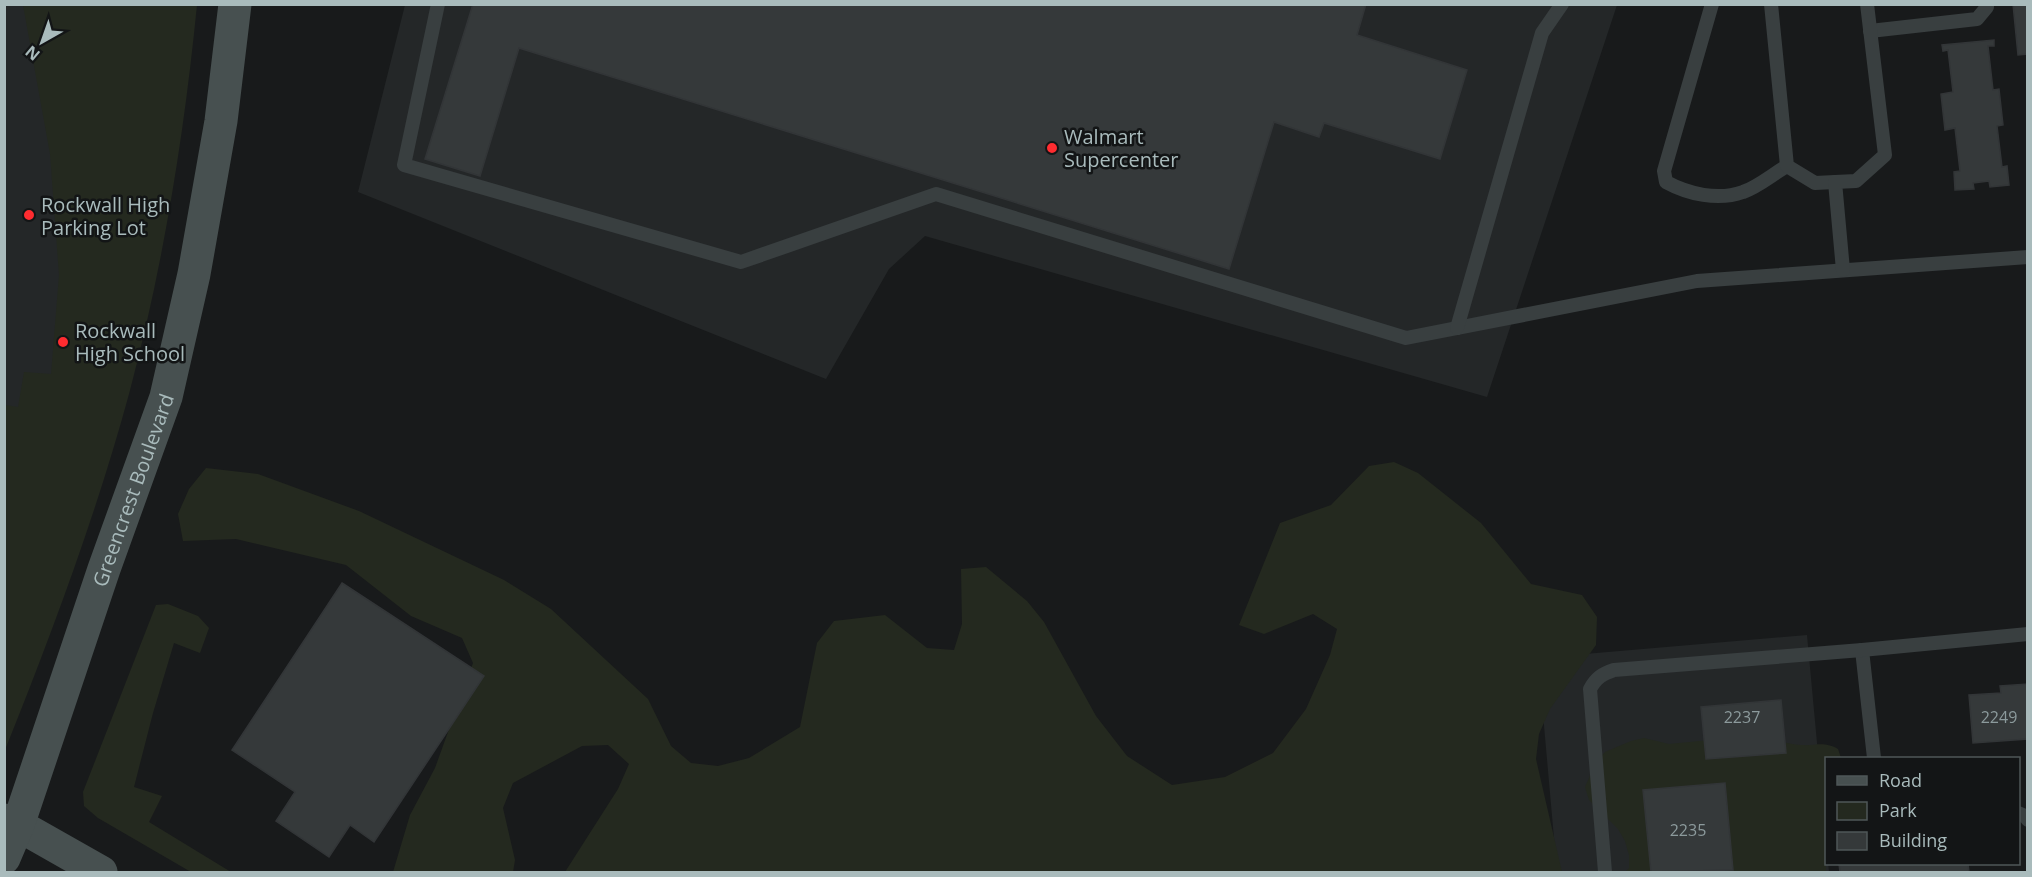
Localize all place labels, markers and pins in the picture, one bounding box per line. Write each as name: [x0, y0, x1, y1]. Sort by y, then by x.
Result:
place label: Walmart Supercenter: [1064, 123, 1178, 173]
marker: Walmart Supercenter: [1045, 141, 1059, 155]
place label: Rockwall High Parking Lot: [41, 191, 170, 241]
marker: Rockwall High Parking Lot: [22, 208, 36, 222]
place label: Rockwall High School: [75, 317, 185, 367]
marker: Rockwall High School: [56, 335, 70, 349]

